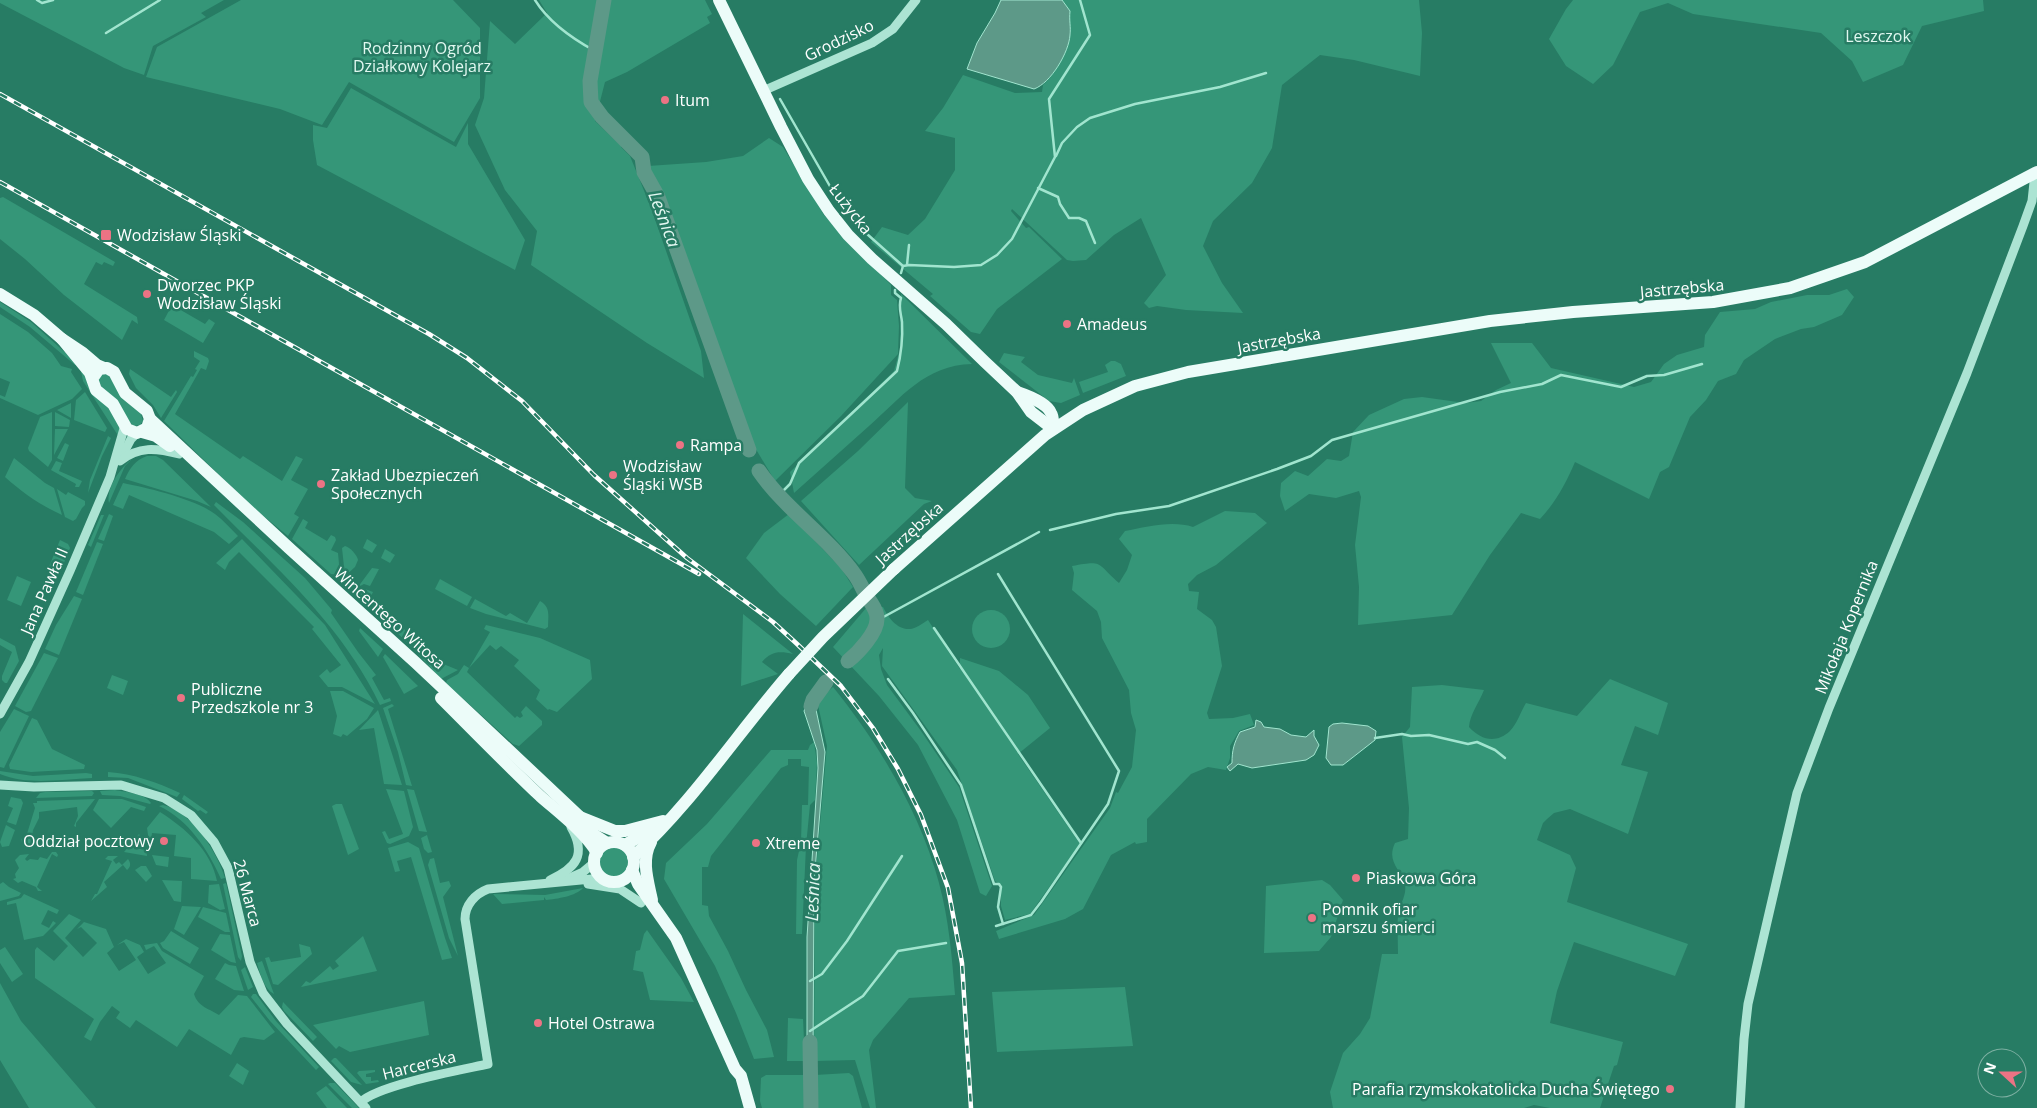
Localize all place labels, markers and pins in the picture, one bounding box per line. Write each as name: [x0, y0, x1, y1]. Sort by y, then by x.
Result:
place label: Itum: [675, 89, 710, 111]
marker: Itum: [659, 94, 671, 106]
place label: Wodzisław Śląski: [117, 224, 242, 246]
marker: Wodzisław Śląski: [99, 228, 113, 242]
place label: Dworzec PKP Wodzisław Śląski: [157, 274, 282, 314]
marker: Dworzec PKP Wodzisław Śląski: [141, 288, 153, 300]
place label: Amadeus: [1077, 313, 1147, 335]
marker: Amadeus: [1061, 318, 1073, 330]
place label: Rampa: [690, 434, 742, 456]
marker: Rampa: [674, 439, 686, 451]
place label: Wodzisław Śląski WSB: [623, 455, 703, 495]
place label: Zakład Ubezpieczeń Społecznych: [331, 464, 479, 504]
marker: Wodzisław Śląski WSB: [607, 469, 619, 481]
marker: Zakład Ubezpieczeń Społecznych: [315, 478, 327, 490]
place label: Publiczne Przedszkole nr 3: [191, 678, 313, 718]
marker: Publiczne Przedszkole nr 3: [175, 692, 187, 704]
place label: Oddział pocztowy: [23, 830, 155, 852]
place label: Xtreme: [766, 832, 820, 854]
marker: Oddział pocztowy: [158, 835, 170, 847]
marker: Xtreme: [750, 837, 762, 849]
place label: Piaskowa Góra: [1366, 867, 1476, 889]
marker: Piaskowa Góra: [1350, 872, 1362, 884]
place label: Pomnik ofiar marszu śmierci: [1322, 898, 1435, 938]
marker: Pomnik ofiar marszu śmierci: [1306, 912, 1318, 924]
place label: Hotel Ostrawa: [548, 1012, 655, 1034]
marker: Hotel Ostrawa: [532, 1017, 544, 1029]
place label: Parafia rzymskokatolicka Ducha Świętego: [1352, 1078, 1660, 1100]
marker: Parafia rzymskokatolicka Ducha Świętego: [1664, 1083, 1676, 1095]

